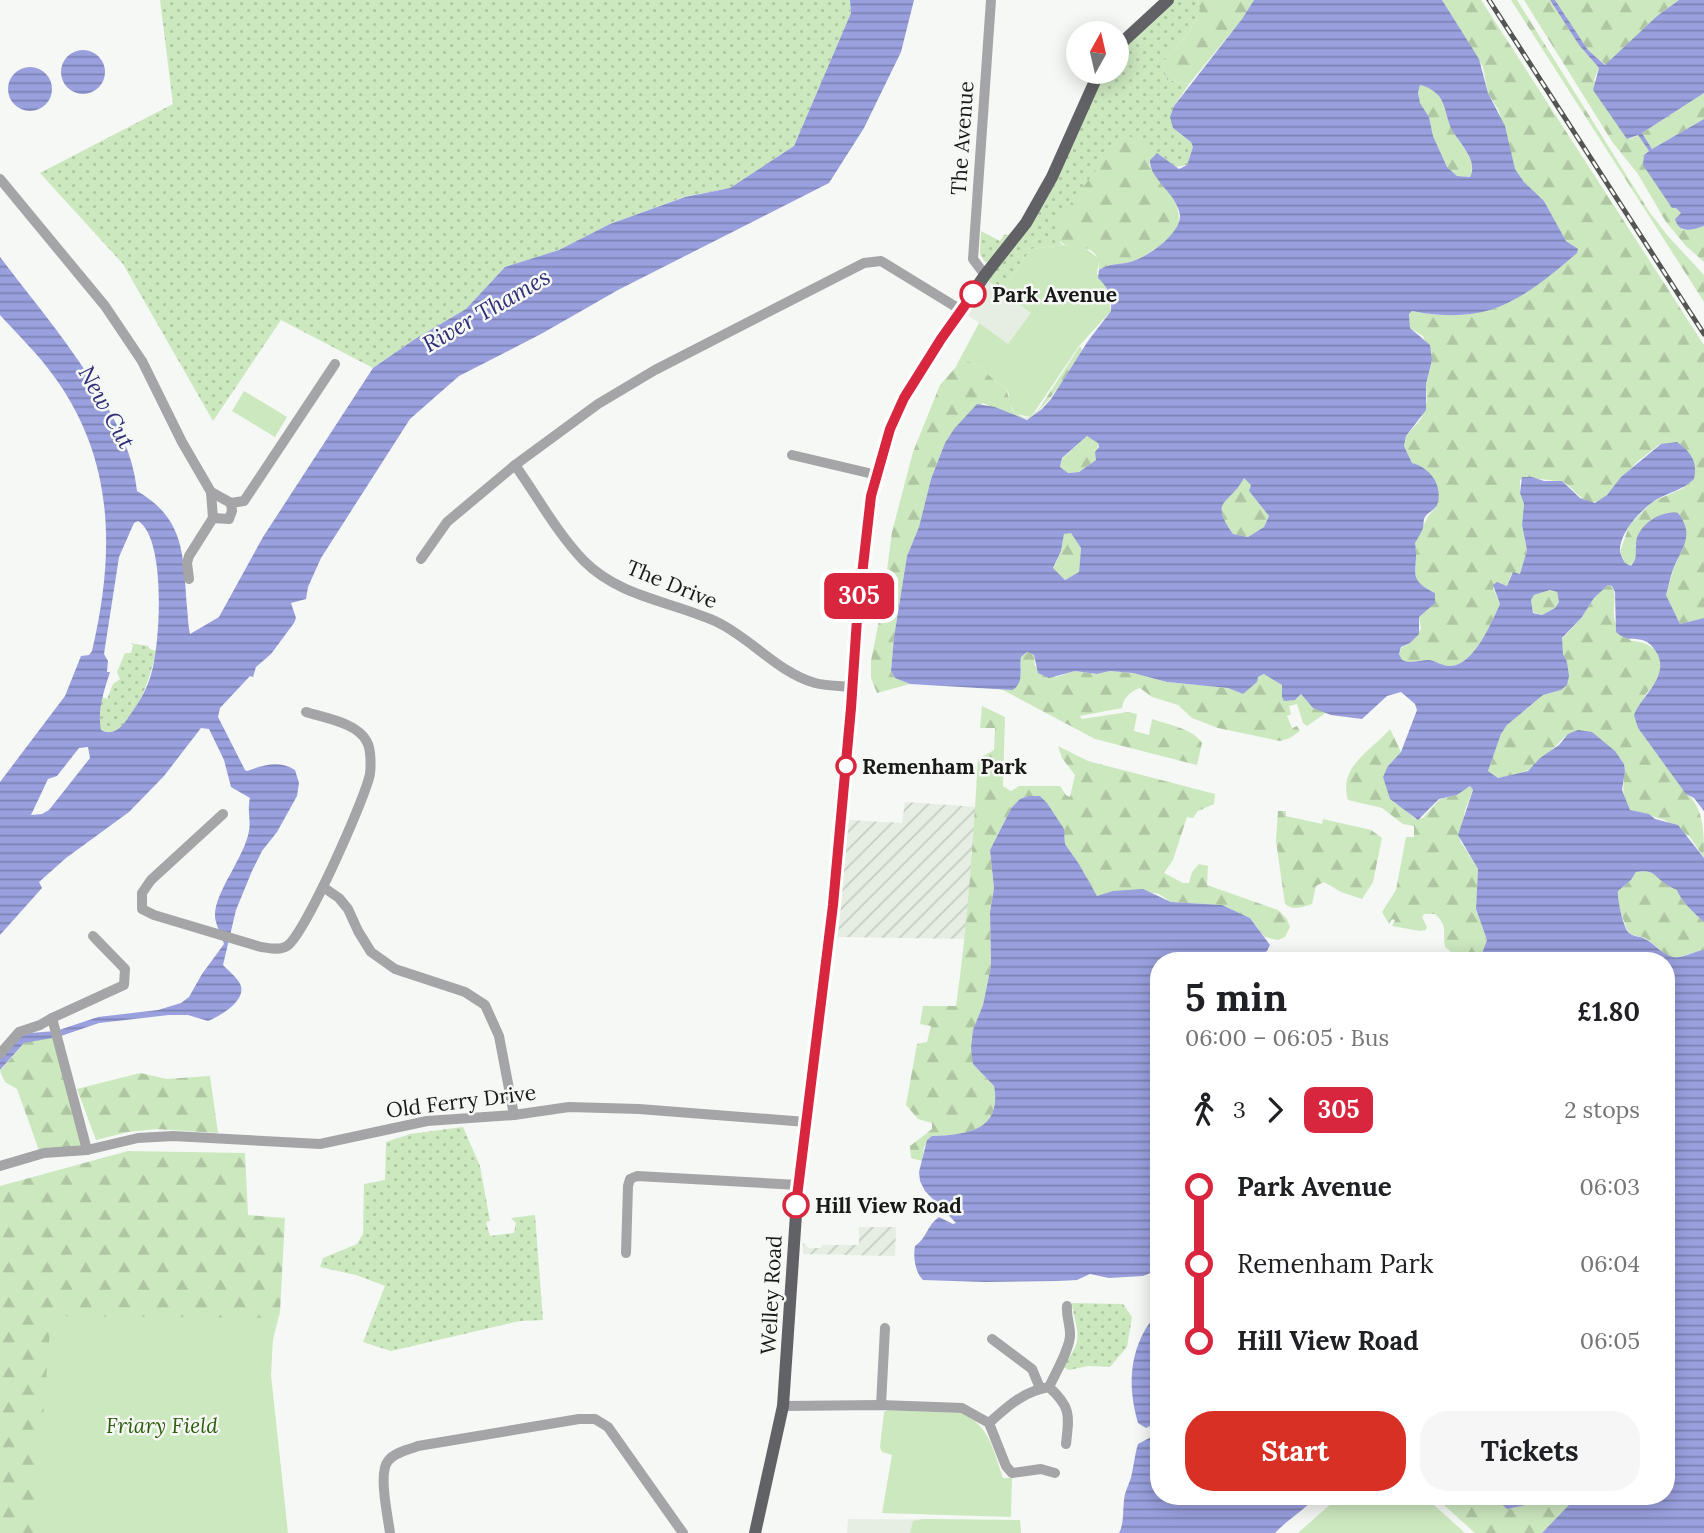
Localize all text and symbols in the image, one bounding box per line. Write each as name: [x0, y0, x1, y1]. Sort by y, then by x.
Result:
north arrow: [1066, 21, 1129, 84]
map controls: [1066, 21, 1129, 84]
street label: The Avenue: [945, 80, 979, 196]
water label: River Thames: [417, 262, 555, 358]
marker: Park Avenue: [960, 281, 986, 307]
place label: Park Avenue: [992, 281, 1117, 308]
water label: New Cut: [72, 360, 142, 454]
street label: The Drive: [623, 554, 721, 614]
line badge: 305: [819, 573, 899, 619]
text: 305: [838, 580, 880, 611]
place label: Remenham Park: [862, 753, 1027, 780]
marker: Remenham Park: [836, 756, 856, 776]
text: 5 min: [1185, 973, 1287, 1021]
text: £1.80: [1577, 995, 1640, 1028]
text: 06:00 – 06:05 · Bus: [1185, 1023, 1389, 1052]
street label: Old Ferry Drive: [385, 1078, 537, 1124]
icon: walk: [1185, 1091, 1223, 1129]
icon: forward: [1256, 1091, 1294, 1129]
text: 305: [1318, 1094, 1359, 1125]
text: 3: [1233, 1095, 1246, 1124]
text: 2 stops: [1564, 1095, 1640, 1124]
text: Park Avenue: [1237, 1170, 1392, 1203]
text: 06:03: [1580, 1172, 1640, 1201]
marker: Hill View Road: [783, 1192, 809, 1218]
place label: Hill View Road: [815, 1192, 962, 1219]
street label: Welley Road: [754, 1235, 788, 1355]
text: Remenham Park: [1237, 1247, 1434, 1280]
text: 06:04: [1580, 1249, 1640, 1278]
text: Hill View Road: [1237, 1324, 1419, 1357]
text: 06:05: [1580, 1326, 1640, 1355]
button: Start: [1185, 1411, 1406, 1491]
button: Tickets: [1420, 1411, 1640, 1491]
park label: Friary Field: [106, 1412, 218, 1439]

